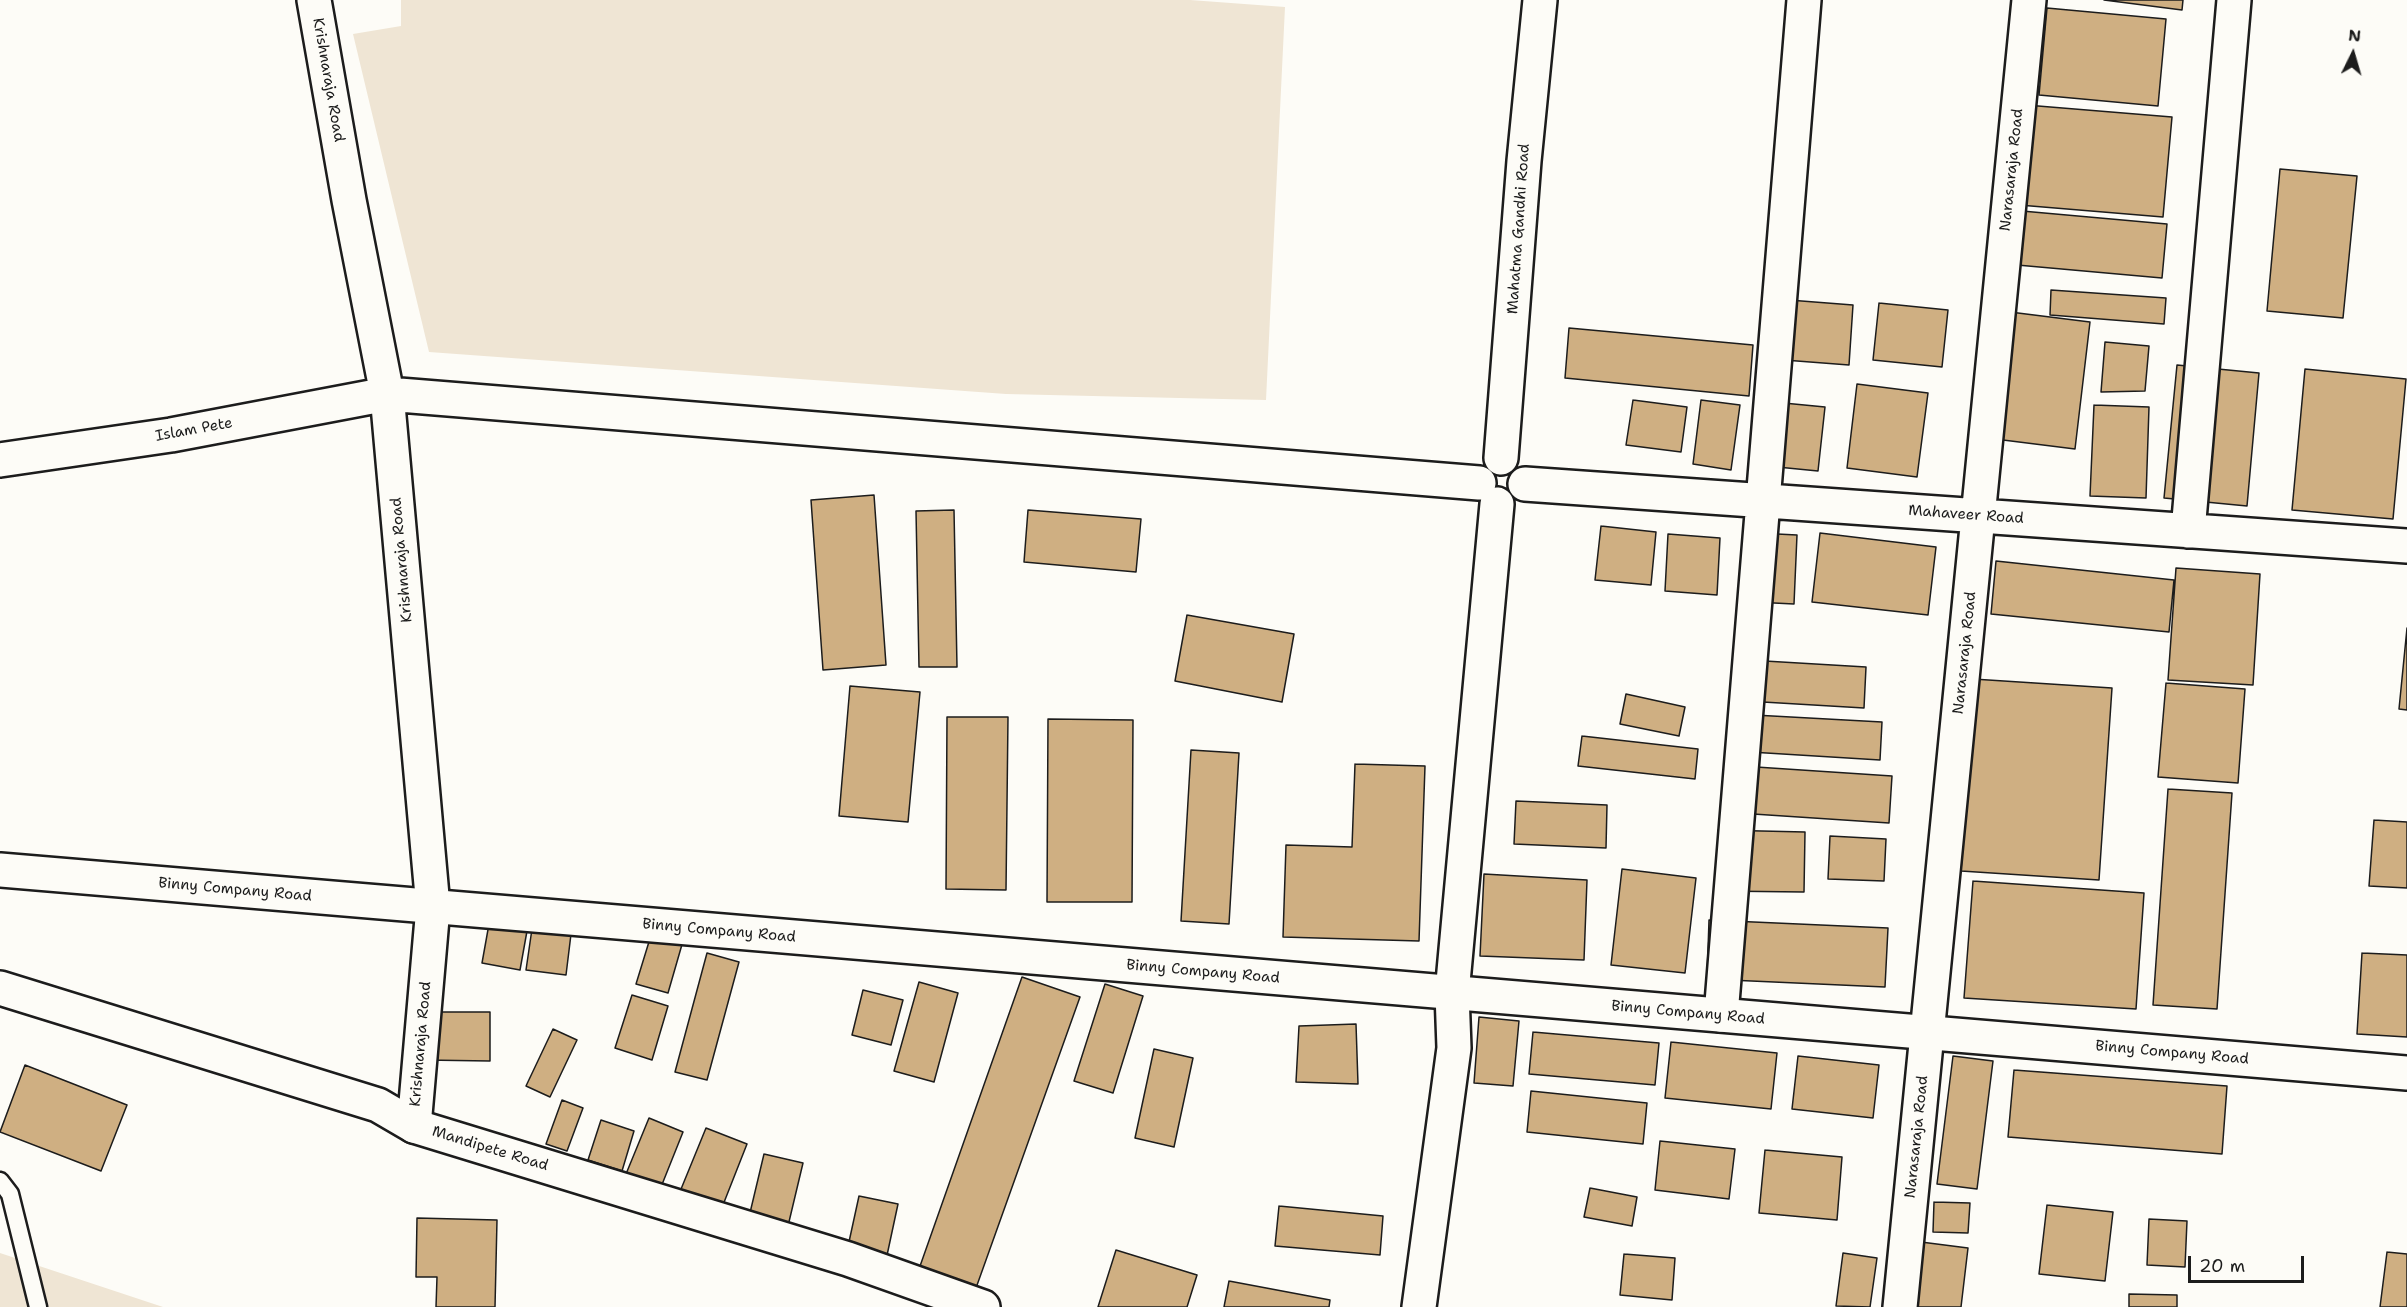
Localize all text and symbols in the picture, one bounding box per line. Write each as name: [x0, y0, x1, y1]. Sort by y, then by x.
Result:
street label: Krishnaraja Road: [308, 17, 348, 143]
north arrow: [2323, 24, 2383, 84]
text: N: [2347, 25, 2362, 47]
street label: Narasaraja Road: [1997, 108, 2027, 232]
street label: Mahatma Gandhi Road: [1504, 143, 1534, 315]
street label: Islam Pete: [154, 414, 234, 446]
street label: Krishnaraja Road: [388, 497, 416, 623]
street label: Mahaveer Road: [1908, 502, 2024, 528]
street label: Narasaraja Road: [1950, 591, 1980, 715]
street label: Binny Company Road: [158, 874, 312, 906]
street label: Binny Company Road: [642, 915, 796, 947]
street label: Binny Company Road: [1126, 956, 1280, 988]
street label: Krishnaraja Road: [407, 981, 435, 1107]
street label: Binny Company Road: [1611, 997, 1765, 1029]
street label: Binny Company Road: [2095, 1037, 2249, 1069]
street label: Narasaraja Road: [1902, 1075, 1932, 1199]
street label: Mandipete Road: [430, 1123, 550, 1175]
scale bar: [2191, 1244, 2306, 1282]
text: 20 m: [2199, 1254, 2245, 1278]

